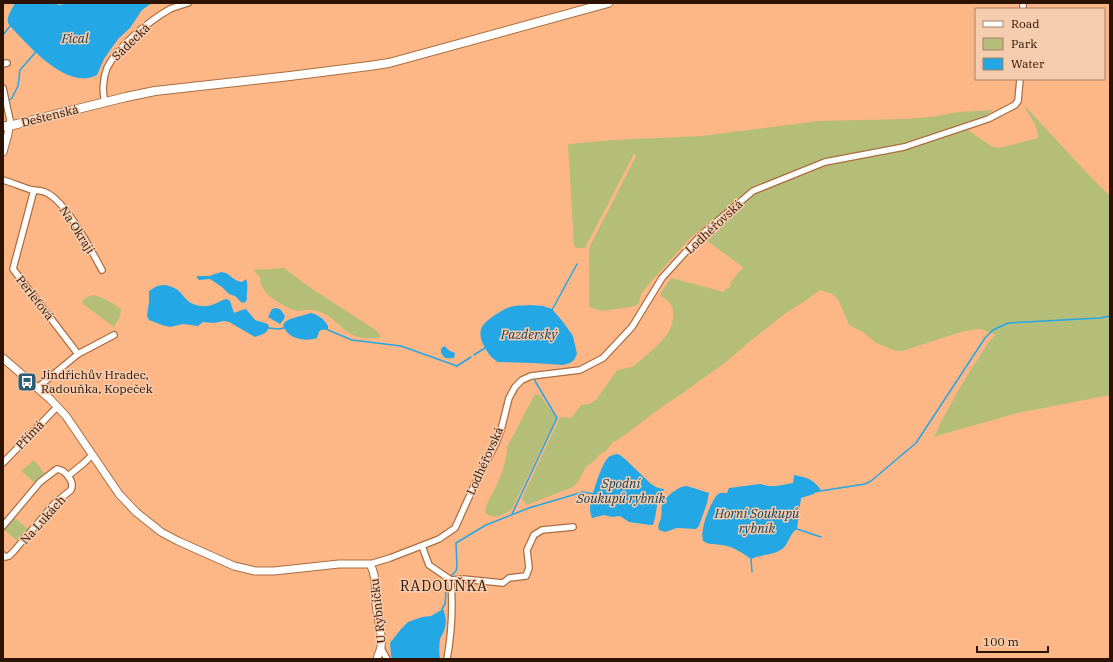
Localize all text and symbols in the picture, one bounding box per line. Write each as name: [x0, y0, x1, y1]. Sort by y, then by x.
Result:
legend: [975, 8, 1105, 80]
text: Road: [1011, 16, 1040, 31]
street label: Sádecká: [109, 20, 153, 63]
water label: Fical: [60, 30, 89, 47]
text: Park: [1011, 36, 1037, 51]
text: Water: [1011, 56, 1045, 71]
street label: Deštenská: [20, 101, 80, 130]
street label: Lodhéřovská: [682, 196, 746, 257]
street label: Na Okraji: [57, 203, 98, 256]
street label: Perleťová: [13, 272, 58, 323]
water label: Pazderský: [500, 326, 558, 343]
place label: Jindřichův Hradec, Radouňka, Kopeček: [41, 367, 153, 396]
bus stop icon: Jindřichův Hradec, Radouňka, Kopeček: [16, 371, 38, 393]
street label: Přímá: [12, 417, 47, 452]
street label: Lodhéřovská: [463, 424, 506, 497]
water label: Spodní Soukupů rybník: [576, 475, 666, 507]
street label: Na Lukách: [17, 492, 69, 547]
water label: Horní Soukupů rybník: [714, 505, 800, 537]
street label: U Rybníčku: [367, 577, 388, 644]
district label: RADOUŇKA: [400, 577, 488, 595]
scale bar: [977, 628, 1048, 654]
text: 100 m: [983, 634, 1019, 649]

